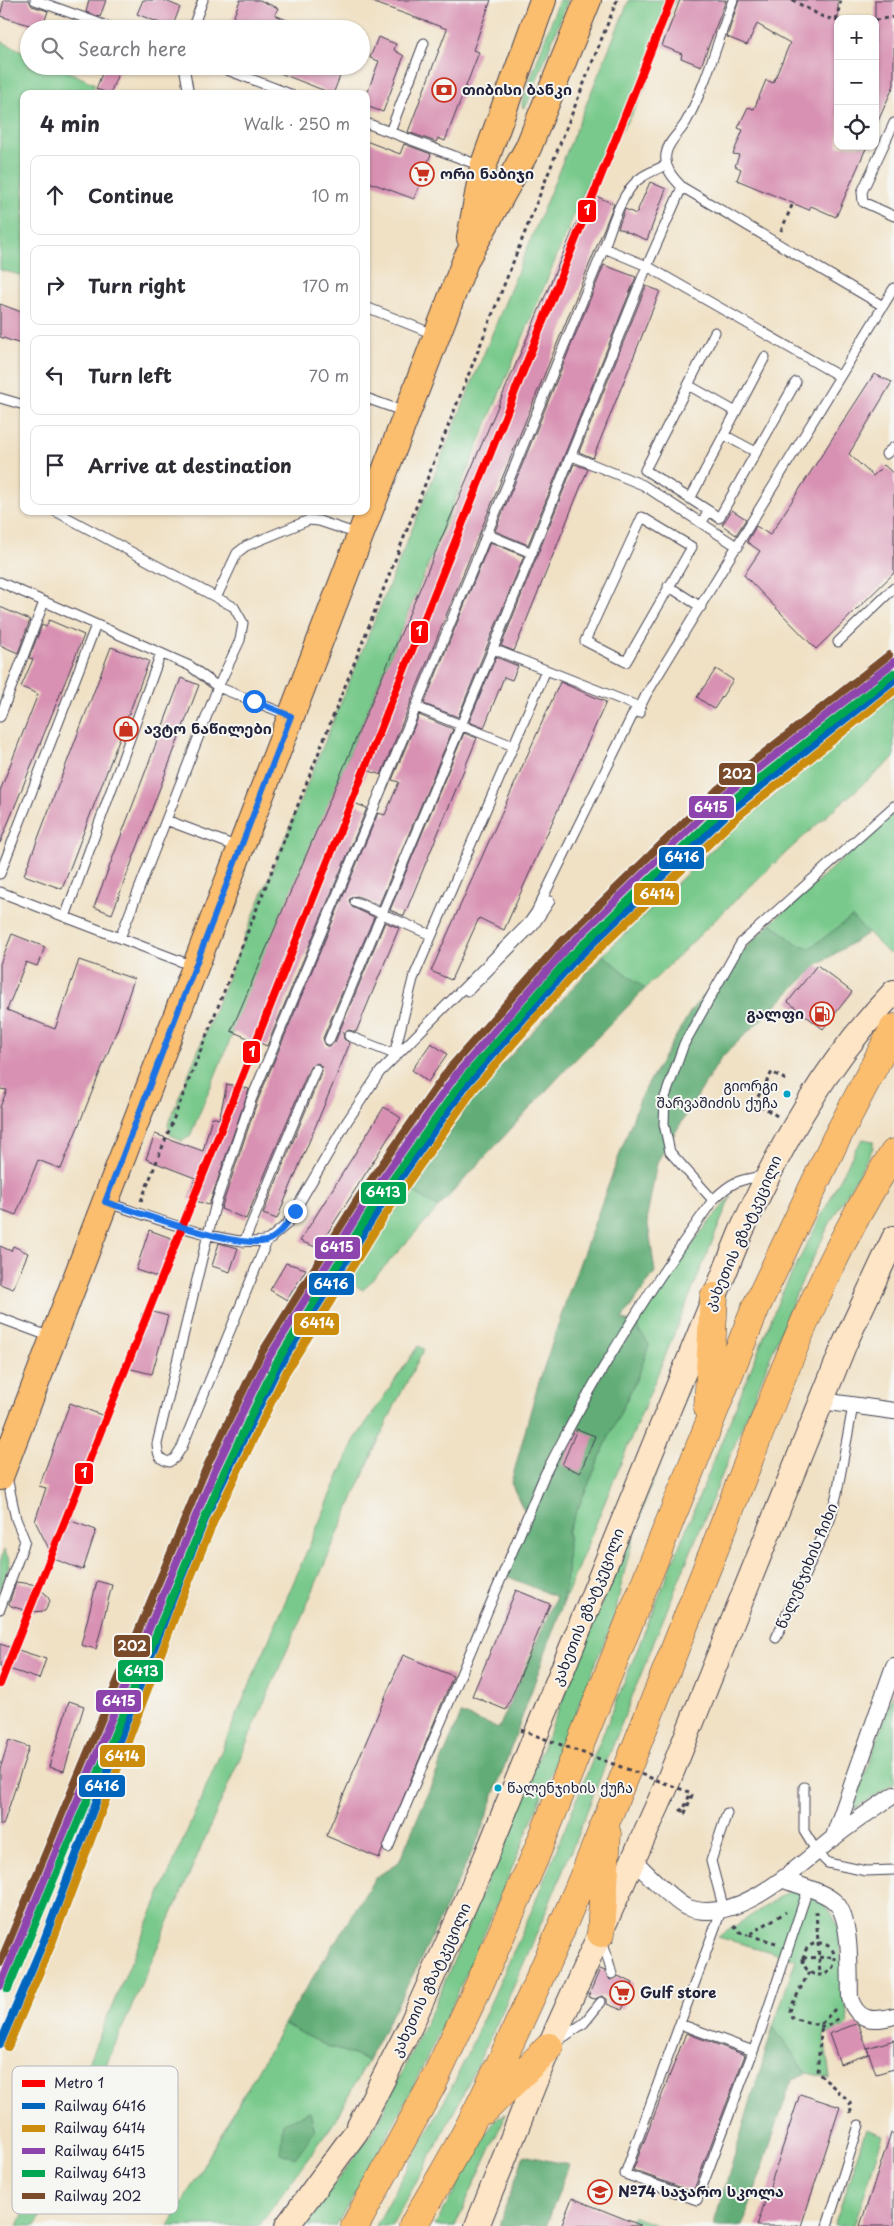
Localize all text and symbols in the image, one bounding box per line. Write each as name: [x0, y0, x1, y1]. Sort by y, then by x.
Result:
map controls: [834, 15, 879, 150]
button: +: [834, 15, 879, 60]
search box: [20, 20, 370, 75]
icon: search: [38, 34, 66, 62]
text: Search here: [78, 34, 187, 62]
button: −: [834, 60, 879, 105]
bank icon: თიბისი ბანკი: [431, 77, 457, 103]
place label: თიბისი ბანკი: [462, 77, 572, 100]
button: locate: [834, 105, 879, 150]
text: 4 min: [40, 107, 100, 139]
text: Walk · 250 m: [244, 111, 350, 135]
supermarket icon: ორი ნაბიჯი: [409, 161, 435, 187]
place label: ორი ნაბიჯი: [440, 161, 534, 184]
icon: ahead: [41, 181, 69, 209]
text: Continue: [88, 181, 174, 209]
text: 10 m: [312, 183, 349, 207]
line badge: 1: [577, 199, 597, 223]
text: 1: [584, 199, 591, 220]
icon: right: [41, 271, 69, 299]
text: Turn right: [88, 271, 186, 299]
text: 170 m: [303, 273, 349, 297]
icon: left: [41, 361, 69, 389]
text: Turn left: [88, 361, 172, 389]
text: 70 m: [309, 363, 349, 387]
icon: arrive: [41, 451, 69, 479]
text: Arrive at destination: [88, 451, 292, 479]
line badge: 1: [410, 620, 429, 644]
text: 1: [416, 620, 423, 641]
route start: [243, 690, 266, 713]
shop icon: ავტო ნაწილები: [113, 716, 139, 742]
place label: ავტო ნაწილები: [144, 716, 272, 739]
line badge: 202: [718, 762, 756, 786]
text: 202: [722, 763, 752, 784]
line badge: 6415: [688, 795, 735, 819]
text: 6415: [694, 796, 728, 817]
line badge: 6416: [658, 846, 705, 870]
text: 6416: [665, 846, 699, 867]
line badge: 6414: [633, 882, 680, 906]
text: 6414: [640, 883, 675, 904]
place label: გალფი: [747, 1001, 804, 1024]
fuel station icon: გალფი: [809, 1001, 835, 1027]
line badge: 1: [242, 1040, 261, 1064]
text: 1: [249, 1041, 256, 1062]
place label: გიორგი შარვაშიძის ქუჩა: [656, 1075, 778, 1113]
marker: გიორგი შარვაშიძის ქუჩა: [782, 1089, 792, 1099]
street label: კახეთის გზატკეცილი: [697, 1151, 786, 1314]
line badge: 6413: [360, 1181, 407, 1205]
text: 6413: [366, 1181, 400, 1202]
route end: [284, 1200, 307, 1223]
line badge: 6415: [314, 1236, 361, 1260]
text: 6415: [320, 1236, 354, 1257]
line badge: 6416: [308, 1272, 355, 1296]
text: 6416: [314, 1273, 348, 1294]
line badge: 6414: [293, 1312, 340, 1336]
text: 6414: [300, 1312, 335, 1333]
line badge: 1: [74, 1462, 94, 1485]
text: 1: [81, 1462, 88, 1483]
street label: წალენჯიხის ჩიხი: [769, 1499, 843, 1632]
street label: კახეთის გზატკეცილი: [544, 1524, 629, 1689]
line badge: 202: [113, 1634, 151, 1658]
text: 202: [117, 1635, 147, 1656]
line badge: 6413: [117, 1659, 164, 1683]
text: 6413: [124, 1660, 158, 1681]
line badge: 6415: [95, 1689, 142, 1713]
text: 6415: [102, 1690, 136, 1711]
line badge: 6414: [99, 1744, 146, 1768]
text: 6414: [105, 1745, 140, 1766]
line badge: 6416: [78, 1774, 126, 1798]
text: 6416: [85, 1775, 119, 1796]
place label: წალენჯიხის ქუჩა: [507, 1777, 633, 1798]
marker: წალენჯიხის ქუჩა: [493, 1783, 503, 1793]
street label: კახეთის გზატკეცილი: [384, 1898, 476, 2060]
supermarket icon: Gulf store: [609, 1980, 635, 2006]
place label: Gulf store: [640, 1980, 716, 2003]
legend: [12, 2066, 178, 2214]
text: Metro 1: [54, 2072, 104, 2093]
text: Railway 6416: [54, 2095, 146, 2116]
text: Railway 6414: [54, 2117, 146, 2138]
text: Railway 6415: [54, 2140, 145, 2161]
text: Railway 6413: [54, 2162, 146, 2183]
school or university icon: №74 საჯარო სკოლა: [587, 2179, 613, 2205]
place label: №74 საჯარო სკოლა: [618, 2179, 784, 2202]
text: Railway 202: [54, 2185, 142, 2206]

